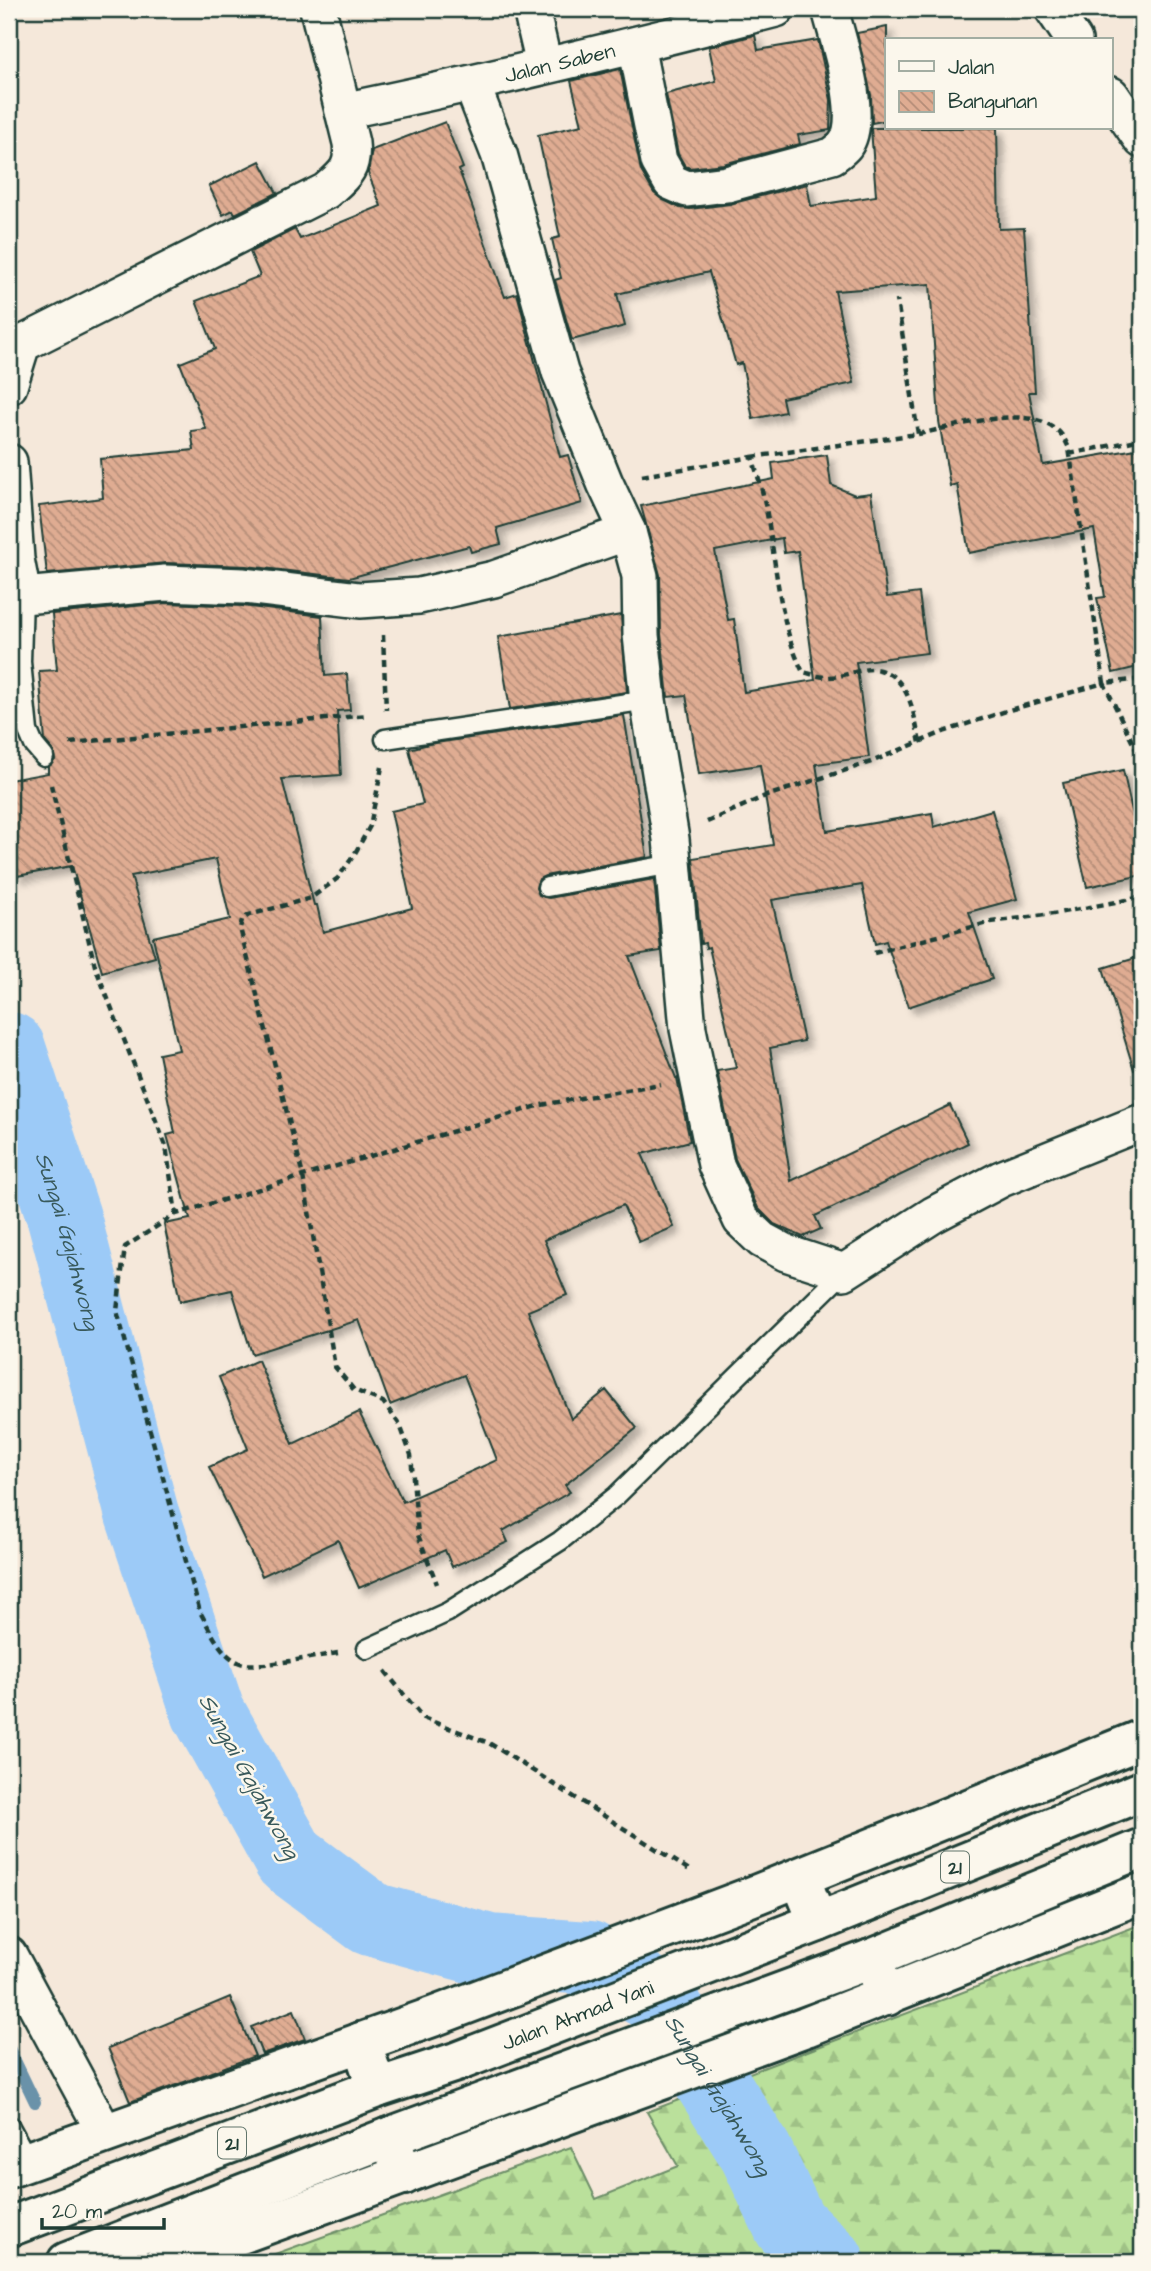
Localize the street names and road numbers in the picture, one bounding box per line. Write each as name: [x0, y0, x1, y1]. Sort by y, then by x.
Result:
street label: Jalan Saben: [502, 36, 618, 90]
road number: 21: [941, 1852, 969, 1882]
street label: Jalan Ahmad Yani: [498, 1973, 658, 2058]
road number: 21: [218, 2128, 246, 2158]

